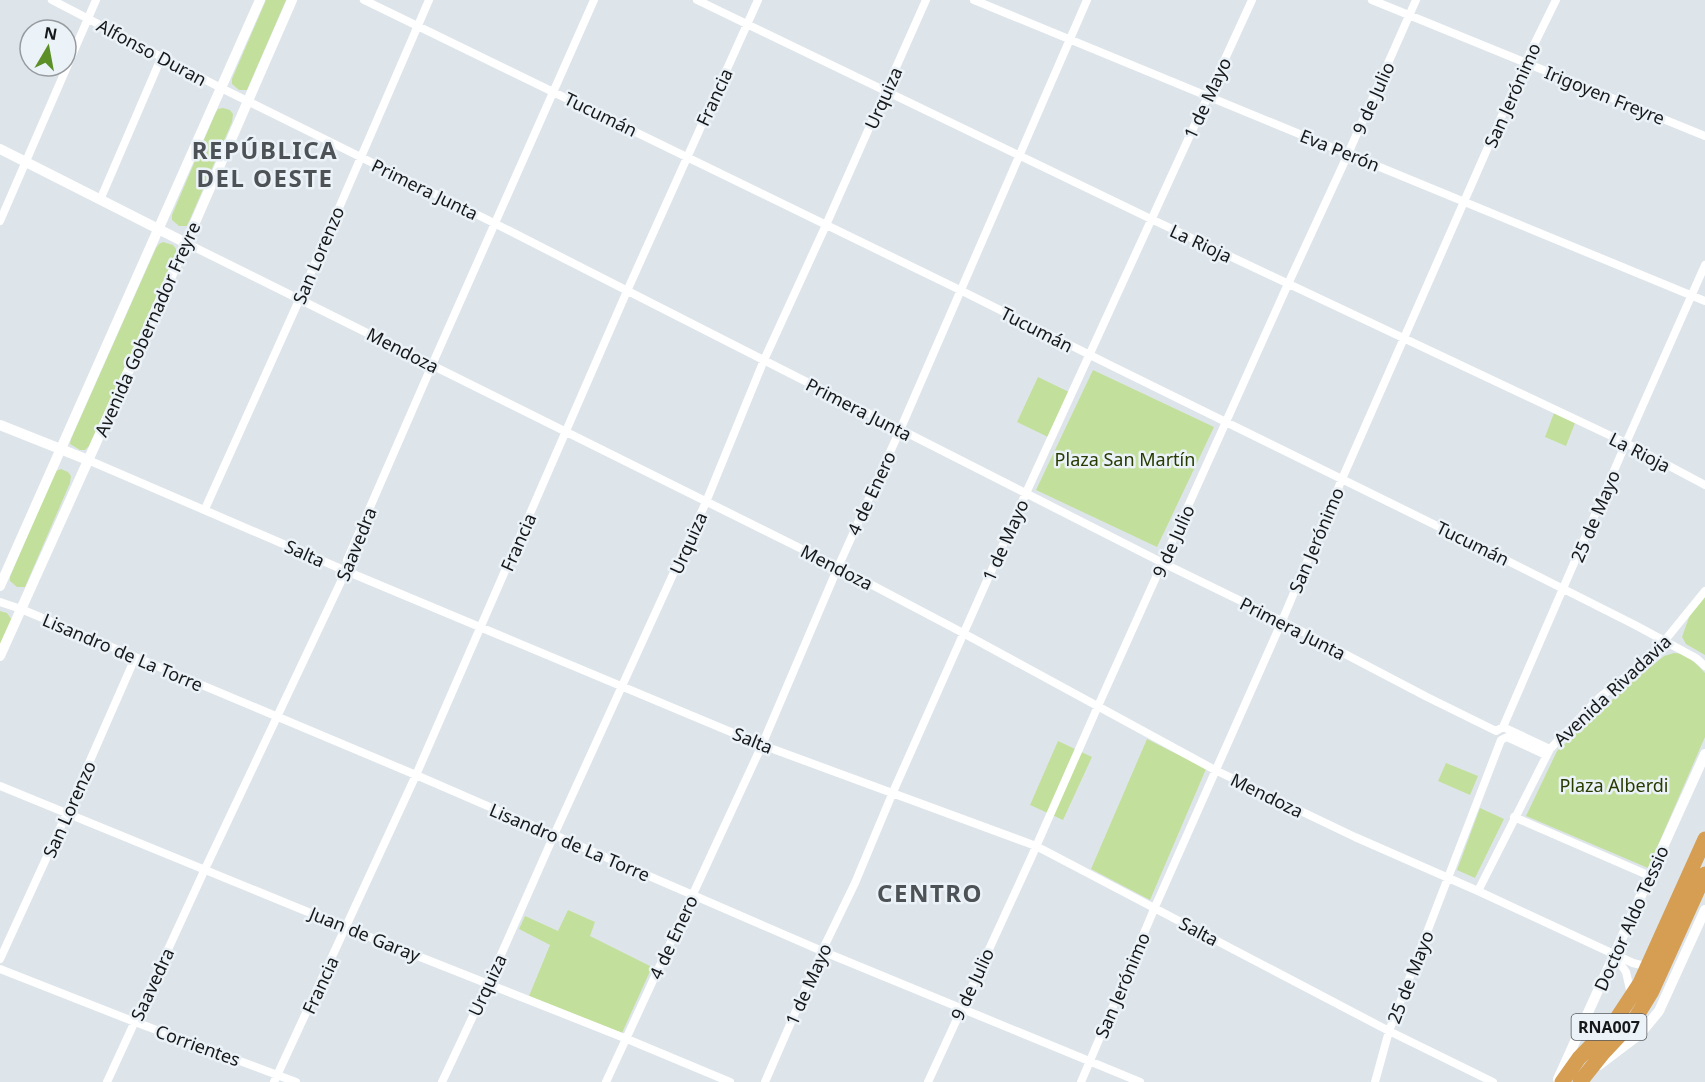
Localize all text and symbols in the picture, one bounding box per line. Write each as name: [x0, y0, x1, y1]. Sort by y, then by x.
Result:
street label: Alfonso Duran: [93, 13, 211, 91]
north arrow: [18, 18, 78, 78]
text: N: [42, 21, 59, 45]
street label: San Jerónimo: [1478, 39, 1546, 151]
street label: 1 de Mayo: [1178, 53, 1236, 143]
street label: 9 de Julio: [1346, 58, 1400, 138]
street label: Irigoyen Freyre: [1541, 60, 1669, 130]
street label: Urquiza: [859, 63, 907, 133]
street label: Francia: [690, 64, 738, 130]
street label: Tucumán: [561, 86, 641, 142]
street label: Eva Perón: [1297, 123, 1383, 177]
district label: REPÚBLICA DEL OESTE: [192, 133, 338, 194]
street label: Primera Junta: [368, 153, 482, 225]
street label: San Lorenzo: [287, 203, 349, 307]
street label: Avenida Gobernador Freyre: [89, 218, 205, 440]
street label: La Rioja: [1166, 218, 1236, 268]
street label: Tucumán: [997, 301, 1077, 357]
street label: Mendoza: [363, 322, 443, 378]
street label: Primera Junta: [802, 372, 916, 446]
street label: La Rioja: [1605, 426, 1675, 478]
street label: 4 de Enero: [841, 447, 901, 539]
park label: Plaza San Martín: [1055, 447, 1195, 471]
street label: 25 de Mayo: [1565, 466, 1625, 566]
street label: San Jerónimo: [1283, 484, 1349, 596]
street label: 1 de Mayo: [976, 495, 1034, 585]
street label: 9 de Julio: [1146, 501, 1200, 581]
street label: Saavedra: [330, 504, 382, 584]
street label: Urquiza: [664, 508, 712, 578]
street label: Francia: [495, 509, 541, 575]
street label: Tucumán: [1433, 515, 1513, 571]
street label: Salta: [281, 534, 329, 572]
street label: Mendoza: [797, 539, 877, 595]
street label: Primera Junta: [1236, 591, 1350, 665]
street label: Lisandro de La Torre: [39, 607, 207, 697]
street label: Avenida Rivadavia: [1548, 629, 1676, 751]
street label: Salta: [729, 721, 777, 759]
street label: San Lorenzo: [37, 757, 101, 861]
street label: Mendoza: [1227, 767, 1307, 823]
park label: Plaza Alberdi: [1559, 773, 1669, 797]
street label: Lisandro de La Torre: [486, 797, 654, 887]
street label: Doctor Aldo Tessio: [1588, 842, 1674, 994]
district label: CENTRO: [877, 876, 983, 909]
street label: 4 de Enero: [643, 891, 703, 983]
street label: Juan de Garay: [304, 900, 425, 967]
street label: Salta: [1175, 911, 1223, 951]
street label: 25 de Mayo: [1381, 927, 1439, 1027]
street label: San Jerónimo: [1089, 929, 1155, 1041]
street label: 1 de Mayo: [779, 939, 837, 1029]
street label: Saavedra: [125, 944, 179, 1024]
street label: 9 de Julio: [945, 944, 999, 1024]
street label: Urquiza: [462, 950, 512, 1020]
street label: Francia: [296, 952, 344, 1018]
road number: RNA007: [1572, 1014, 1646, 1040]
street label: Corrientes: [152, 1019, 244, 1071]

